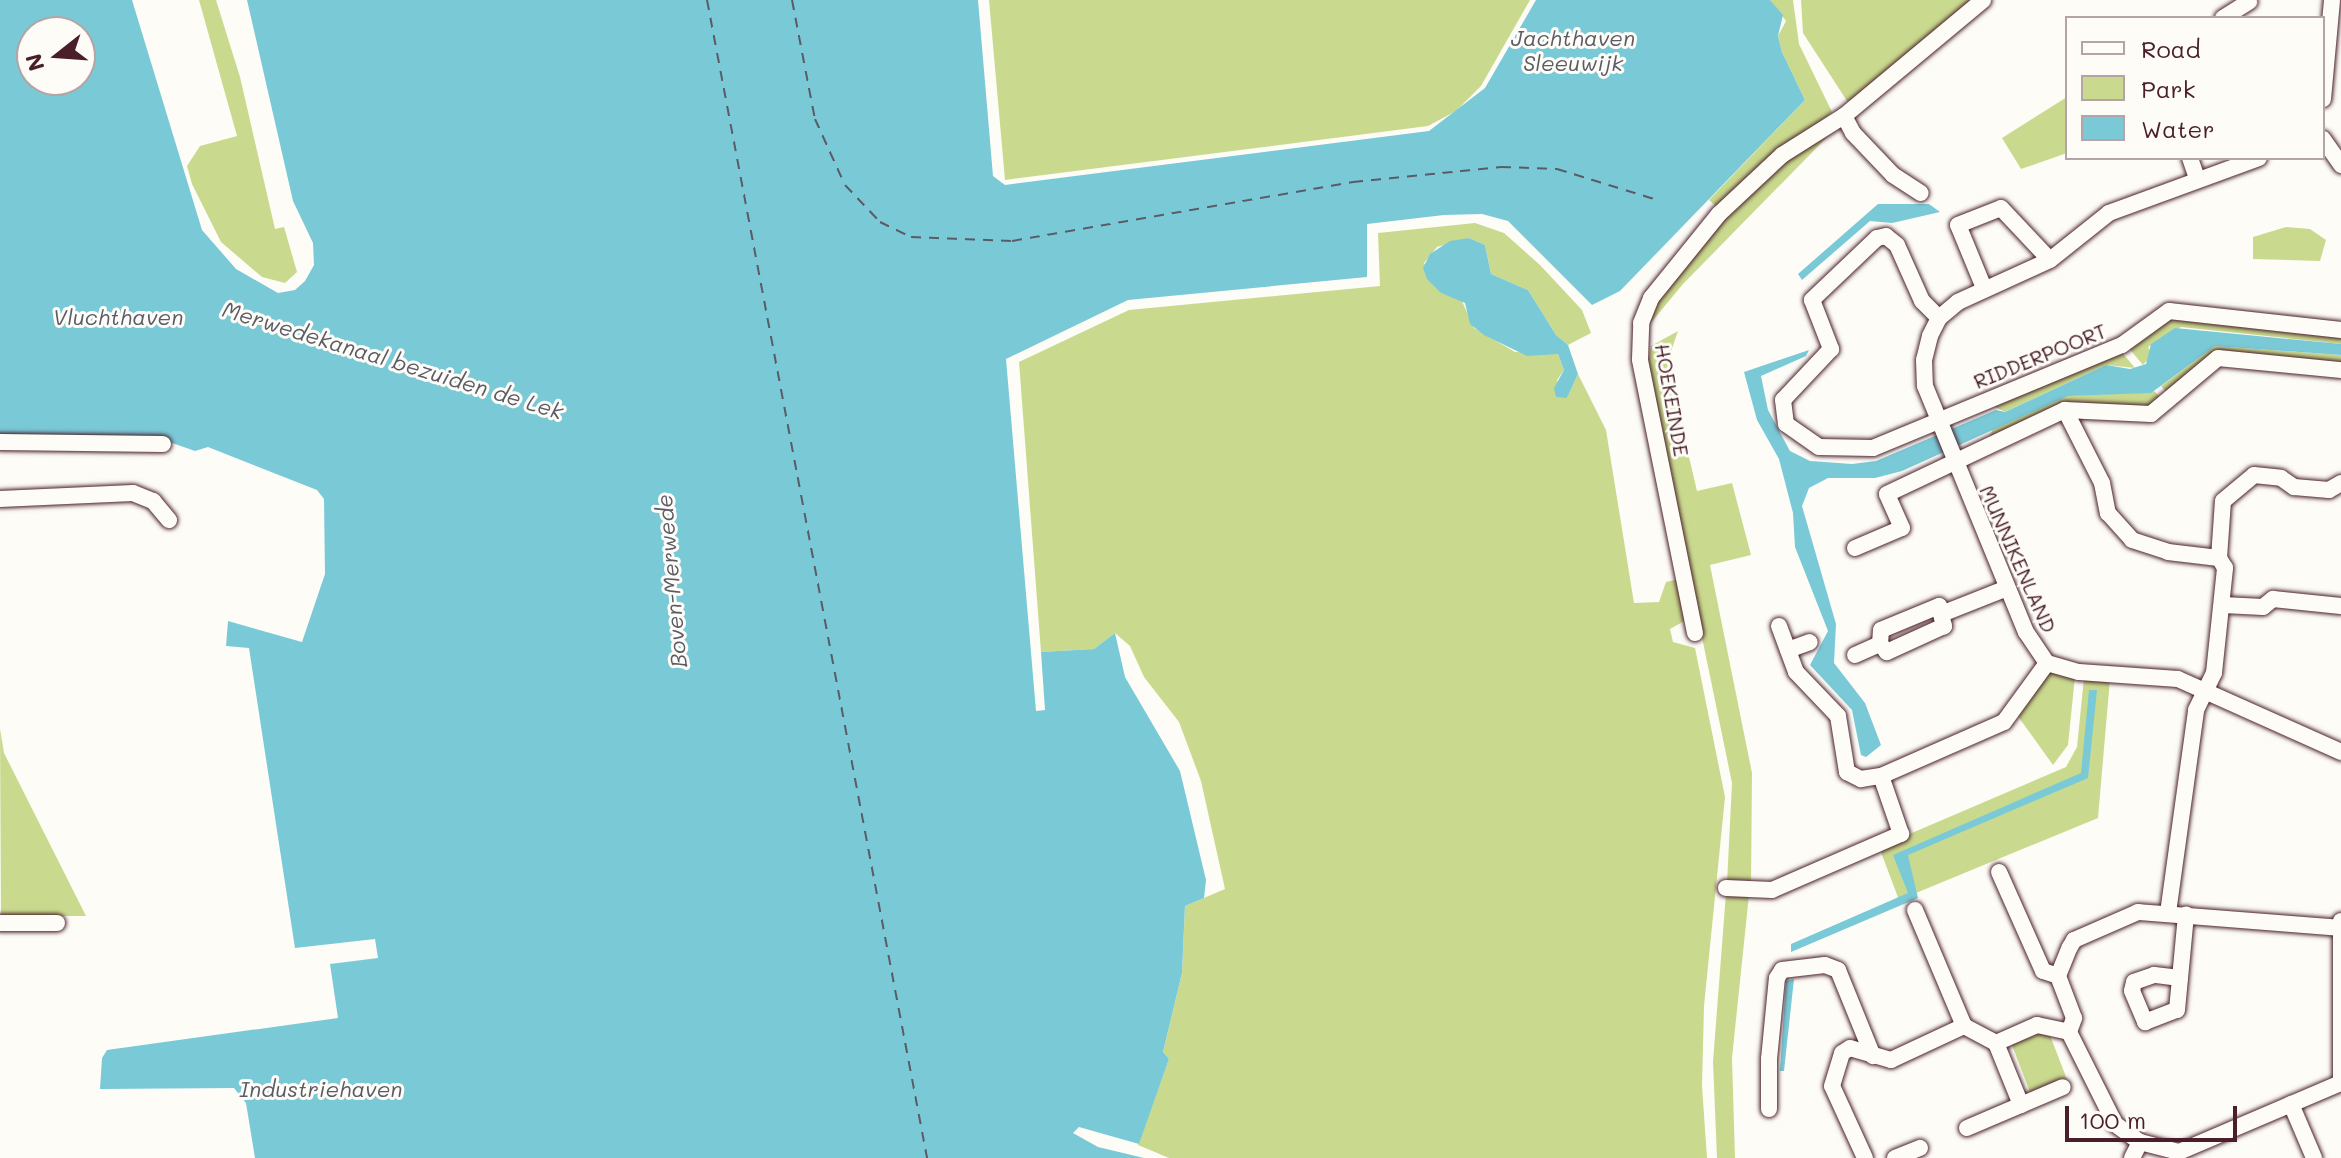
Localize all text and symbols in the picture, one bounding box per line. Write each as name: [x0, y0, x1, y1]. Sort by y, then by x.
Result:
north arrow: [16, 16, 96, 96]
legend: [2065, 16, 2325, 160]
water label: Jachthaven Sleeuwijk: [1511, 24, 1635, 76]
text: Road: [2141, 33, 2201, 64]
text: N: [18, 50, 51, 75]
text: Park: [2141, 73, 2195, 104]
text: Water: [2141, 113, 2215, 144]
water label: Merwedekanaal bezuiden de Lek: [219, 295, 567, 425]
water label: Vluchthaven: [53, 304, 183, 330]
street label: RIDDERPOORT: [1970, 318, 2110, 394]
street label: HOEKEINDE: [1650, 342, 1694, 458]
street label: MUNNIKENLAND: [1975, 482, 2061, 636]
water label: Boven-Merwede: [650, 493, 692, 669]
water label: Industriehaven: [239, 1076, 403, 1102]
scale bar: [2069, 1090, 2241, 1140]
text: 100 m: [2079, 1104, 2146, 1135]

